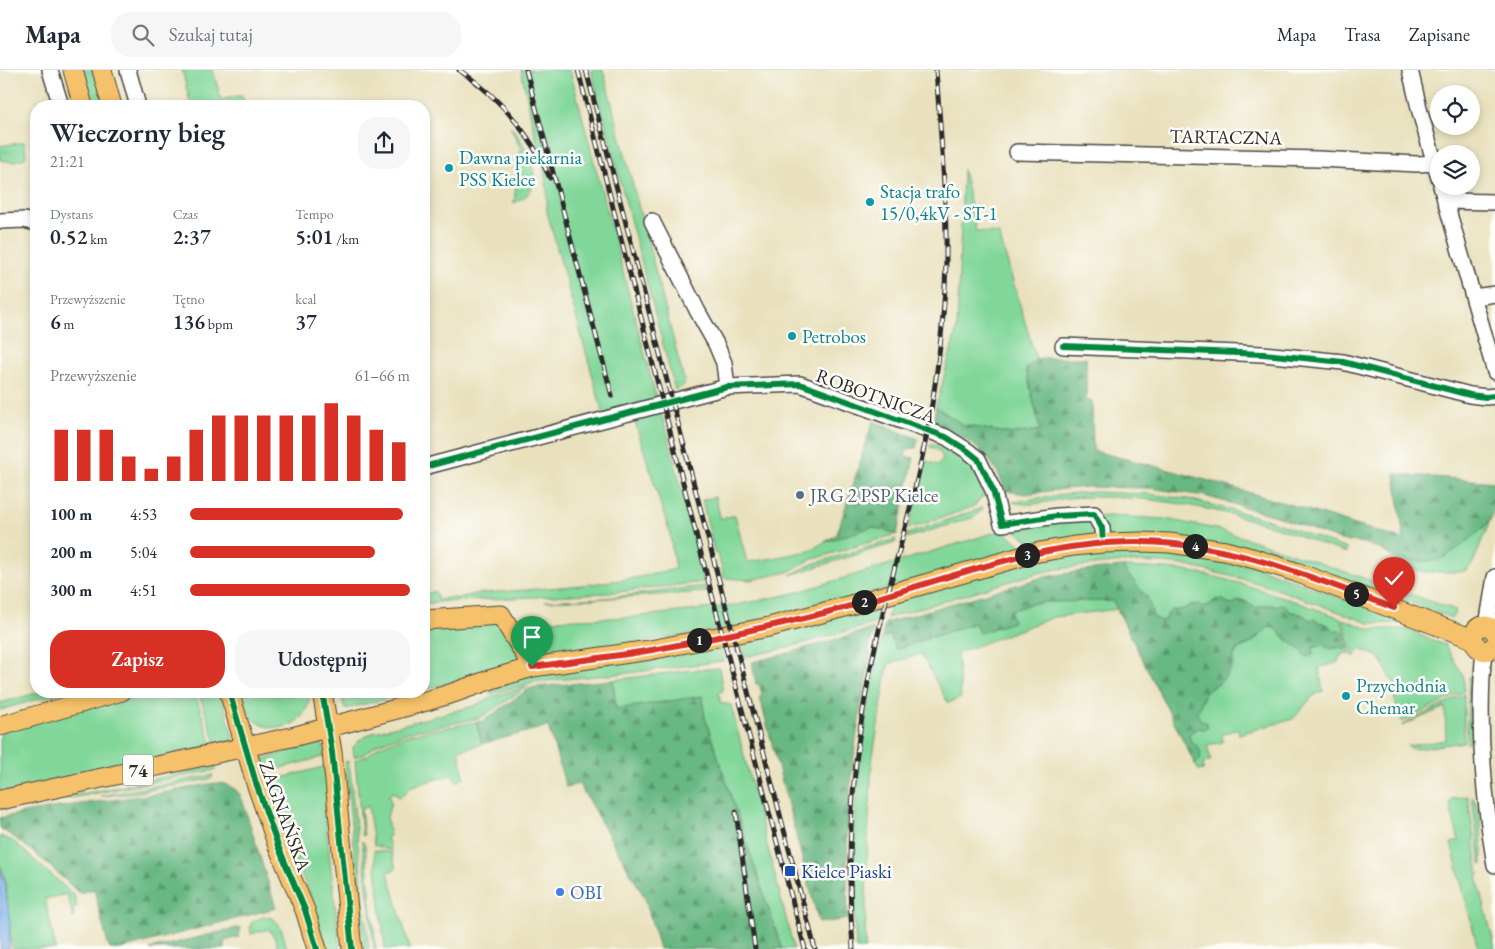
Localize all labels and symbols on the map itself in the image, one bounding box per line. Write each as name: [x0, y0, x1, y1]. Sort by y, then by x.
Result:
street label: TARTACZNA: [1169, 124, 1283, 150]
place label: Dawna piekarnia PSS Kielce: [459, 145, 582, 192]
marker: Dawna piekarnia PSS Kielce: [443, 162, 455, 174]
place label: Stacja trafo 15/0,4kV - ST-1: [880, 179, 998, 226]
marker: Stacja trafo 15/0,4kV - ST-1: [864, 196, 876, 208]
place label: Petrobos: [802, 324, 866, 349]
marker: Petrobos: [786, 330, 798, 342]
street label: ROBOTNICZA: [813, 363, 940, 430]
place label: JRG 2 PSP Kielce: [808, 483, 939, 508]
marker: JRG 2 PSP Kielce: [794, 489, 806, 501]
pin: 4: [1182, 534, 1208, 558]
pin: 3: [1014, 542, 1040, 568]
pin: [1373, 557, 1415, 608]
pin: 5: [1344, 582, 1368, 606]
pin: 2: [852, 590, 876, 614]
pin: [511, 616, 553, 667]
pin: 1: [686, 628, 712, 652]
place label: Przychodnia Chemar: [1356, 673, 1447, 720]
marker: Przychodnia Chemar: [1340, 690, 1352, 702]
road number: 74: [123, 754, 153, 786]
street label: ZAGNAŃSKA: [253, 757, 317, 876]
place label: Kielce Piaski: [801, 859, 892, 884]
marker: Kielce Piaski: [783, 864, 797, 878]
place label: OBI: [570, 880, 603, 905]
marker: OBI: [554, 886, 566, 898]

